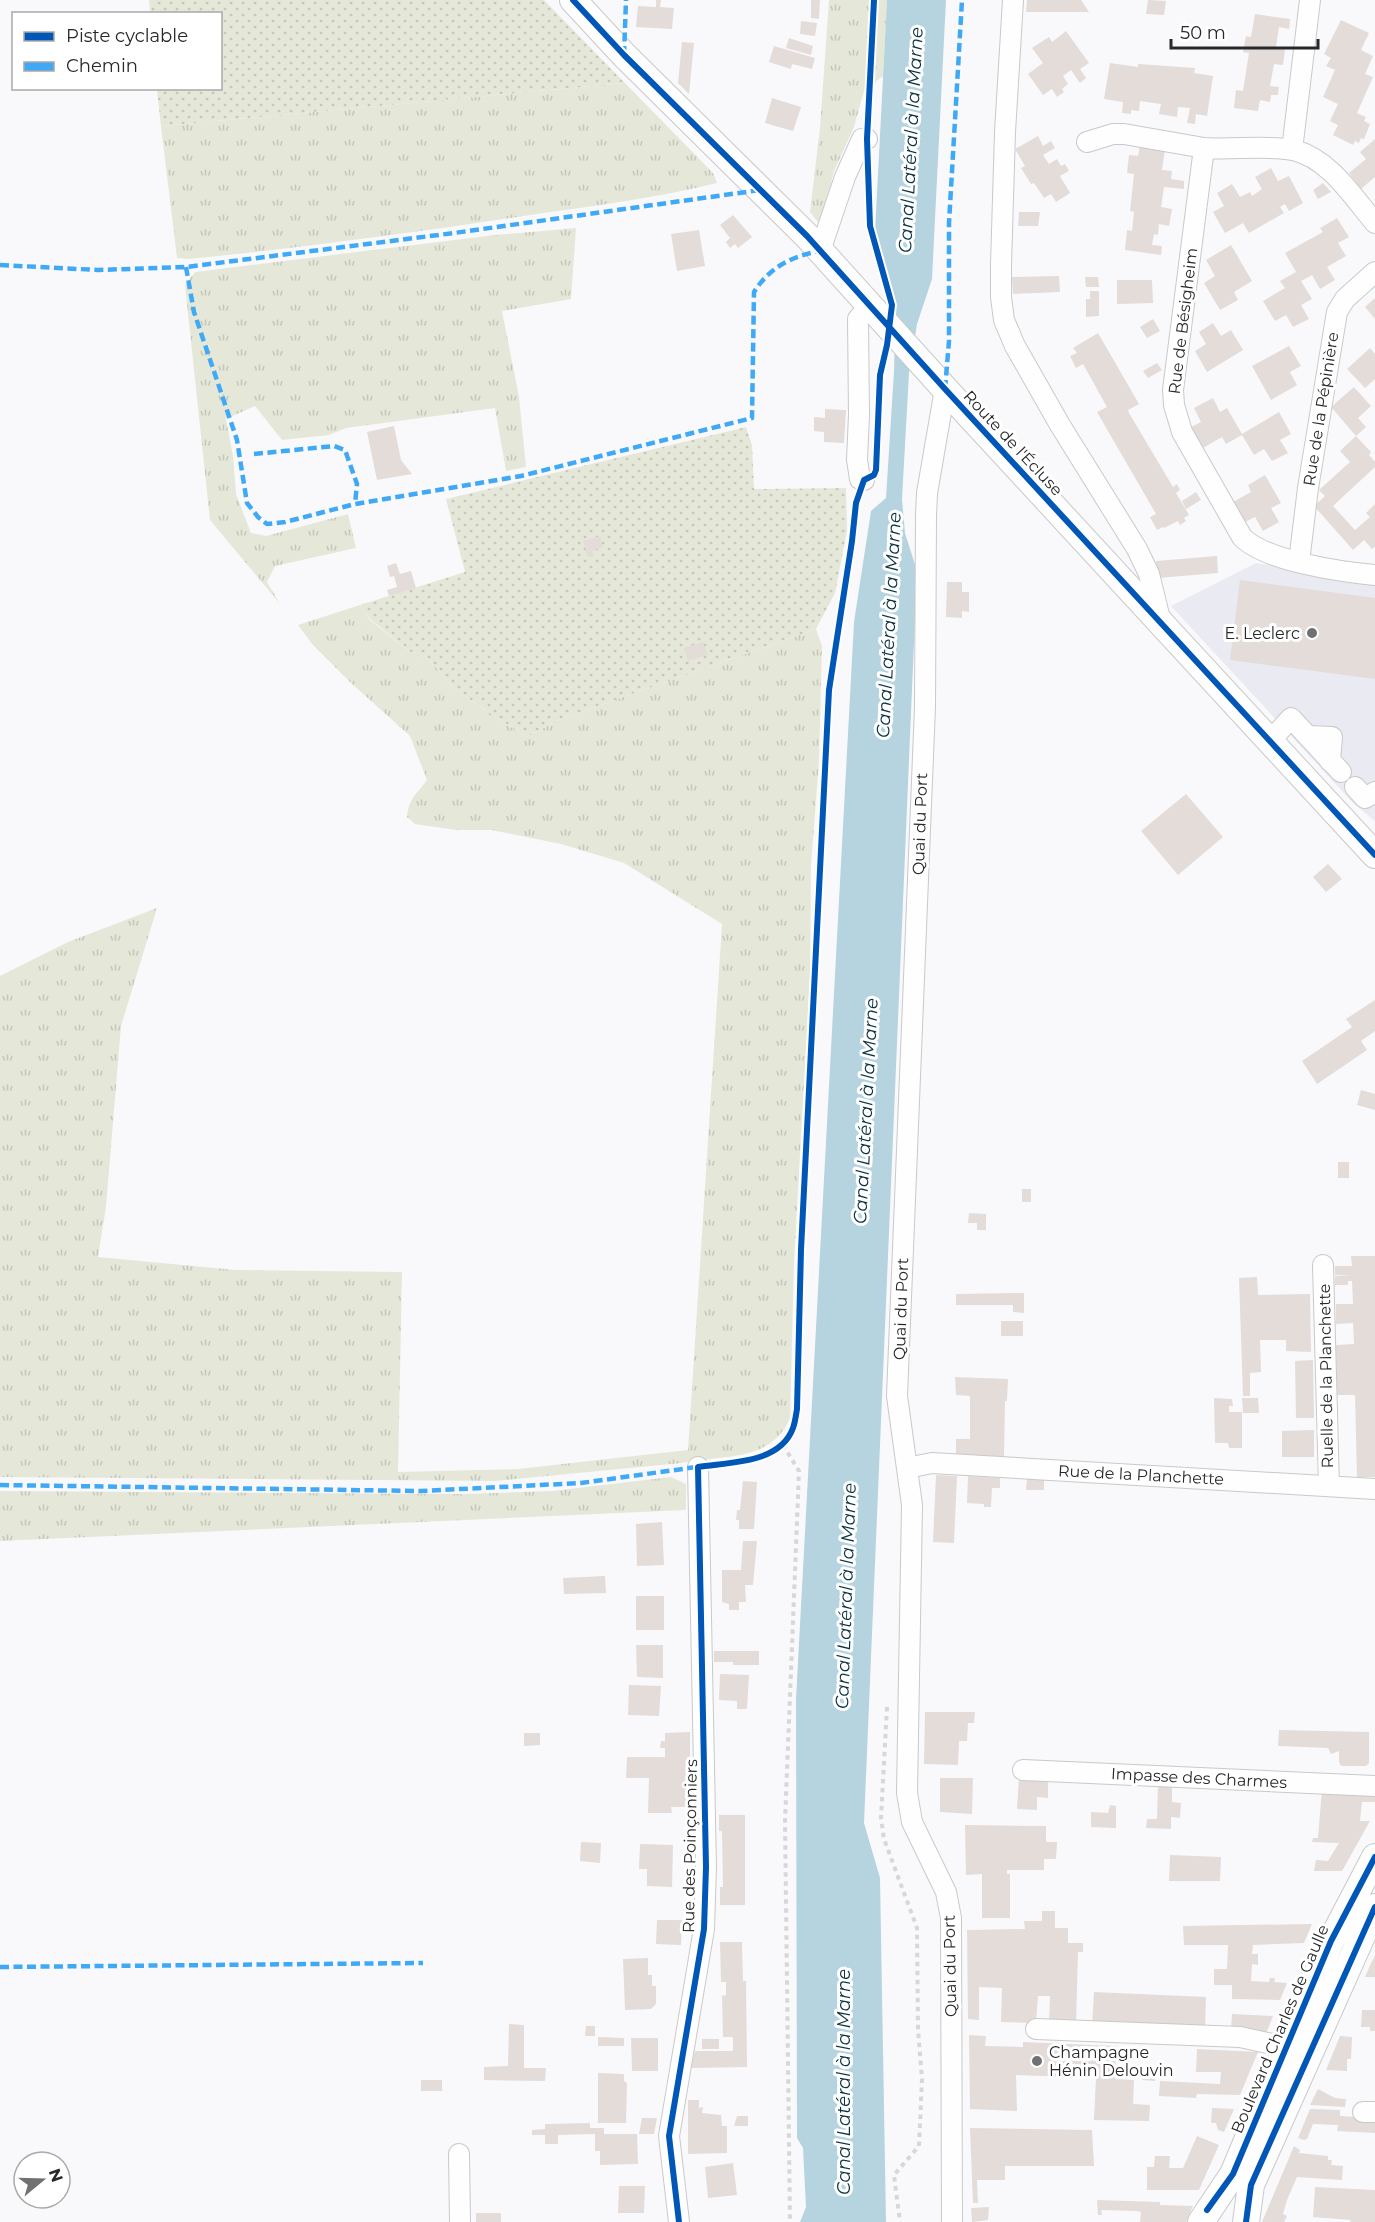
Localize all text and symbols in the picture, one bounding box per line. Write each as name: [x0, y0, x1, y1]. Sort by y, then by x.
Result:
legend: [12, 12, 222, 90]
scale bar: [1171, 12, 1318, 50]
text: 50 m: [1180, 22, 1226, 44]
text: Piste cyclable: [66, 25, 188, 47]
water label: Canal Latéral à la Marne: [894, 26, 928, 253]
text: Chemin: [66, 55, 138, 77]
street label: Rue de Bésigheim: [1165, 247, 1201, 395]
street label: Rue de la Pépinière: [1299, 331, 1343, 487]
street label: Route de l'Écluse: [959, 387, 1067, 499]
water label: Canal Latéral à la Marne: [872, 511, 906, 738]
place label: E. Leclerc: [1225, 624, 1300, 643]
marker: E. Leclerc: [1305, 626, 1319, 640]
street label: Quai du Port: [909, 772, 931, 875]
water label: Canal Latéral à la Marne: [849, 997, 883, 1224]
street label: Quai du Port: [890, 1257, 912, 1360]
street label: Ruelle de la Planchette: [1315, 1284, 1337, 1468]
street label: Rue de la Planchette: [1057, 1461, 1225, 1489]
water label: Canal Latéral à la Marne: [831, 1482, 861, 1709]
street label: Rue des Poinçonniers: [679, 1759, 701, 1933]
street label: Impasse des Charmes: [1110, 1764, 1288, 1792]
street label: Quai du Port: [940, 1914, 960, 2017]
street label: Boulevard Charles de Gaulle: [1227, 1922, 1333, 2136]
water label: Canal Latéral à la Marne: [833, 1969, 855, 2195]
place label: Champagne Hénin Delouvin: [1049, 2043, 1174, 2080]
marker: Champagne Hénin Delouvin: [1030, 2054, 1044, 2068]
north arrow: [12, 2150, 72, 2210]
text: N: [45, 2166, 67, 2184]

